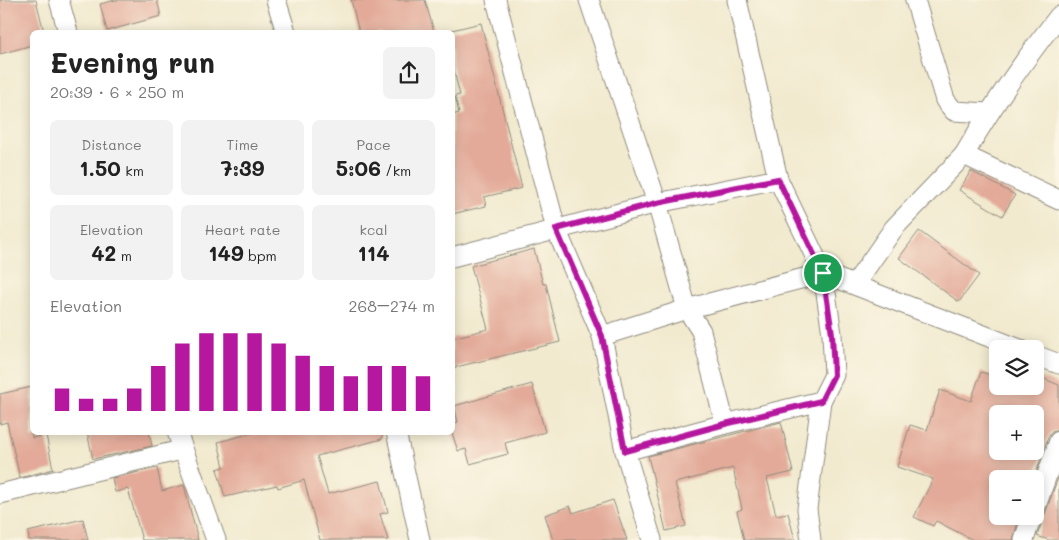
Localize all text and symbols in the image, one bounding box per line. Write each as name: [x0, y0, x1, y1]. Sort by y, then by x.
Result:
text: Evening run: [50, 44, 215, 80]
button: share: [383, 47, 435, 99]
text: 20:39 · 6 × 250 m: [50, 81, 184, 102]
text: Distance: [81, 135, 142, 154]
text: Time: [227, 135, 258, 154]
text: Pace: [356, 135, 391, 154]
text: 1.50: [79, 154, 121, 181]
text: 7:39: [221, 154, 264, 181]
text: 5:06: [336, 154, 381, 181]
text: km: [121, 161, 144, 180]
text: /km: [381, 161, 411, 180]
text: Elevation: [80, 220, 143, 239]
text: Heart rate: [205, 220, 280, 239]
text: kcal: [360, 220, 387, 239]
text: 42: [91, 239, 116, 266]
text: 149: [208, 239, 244, 266]
text: 114: [358, 239, 389, 266]
text: m: [116, 246, 132, 265]
text: bpm: [244, 246, 277, 265]
pin: [802, 252, 844, 294]
icon: arrive: [809, 259, 837, 287]
text: Elevation: [50, 295, 122, 316]
text: 268–274 m: [349, 295, 435, 316]
map controls: [989, 340, 1044, 525]
button: layers: [989, 340, 1044, 395]
button: +: [989, 405, 1044, 460]
button: −: [989, 470, 1044, 525]

